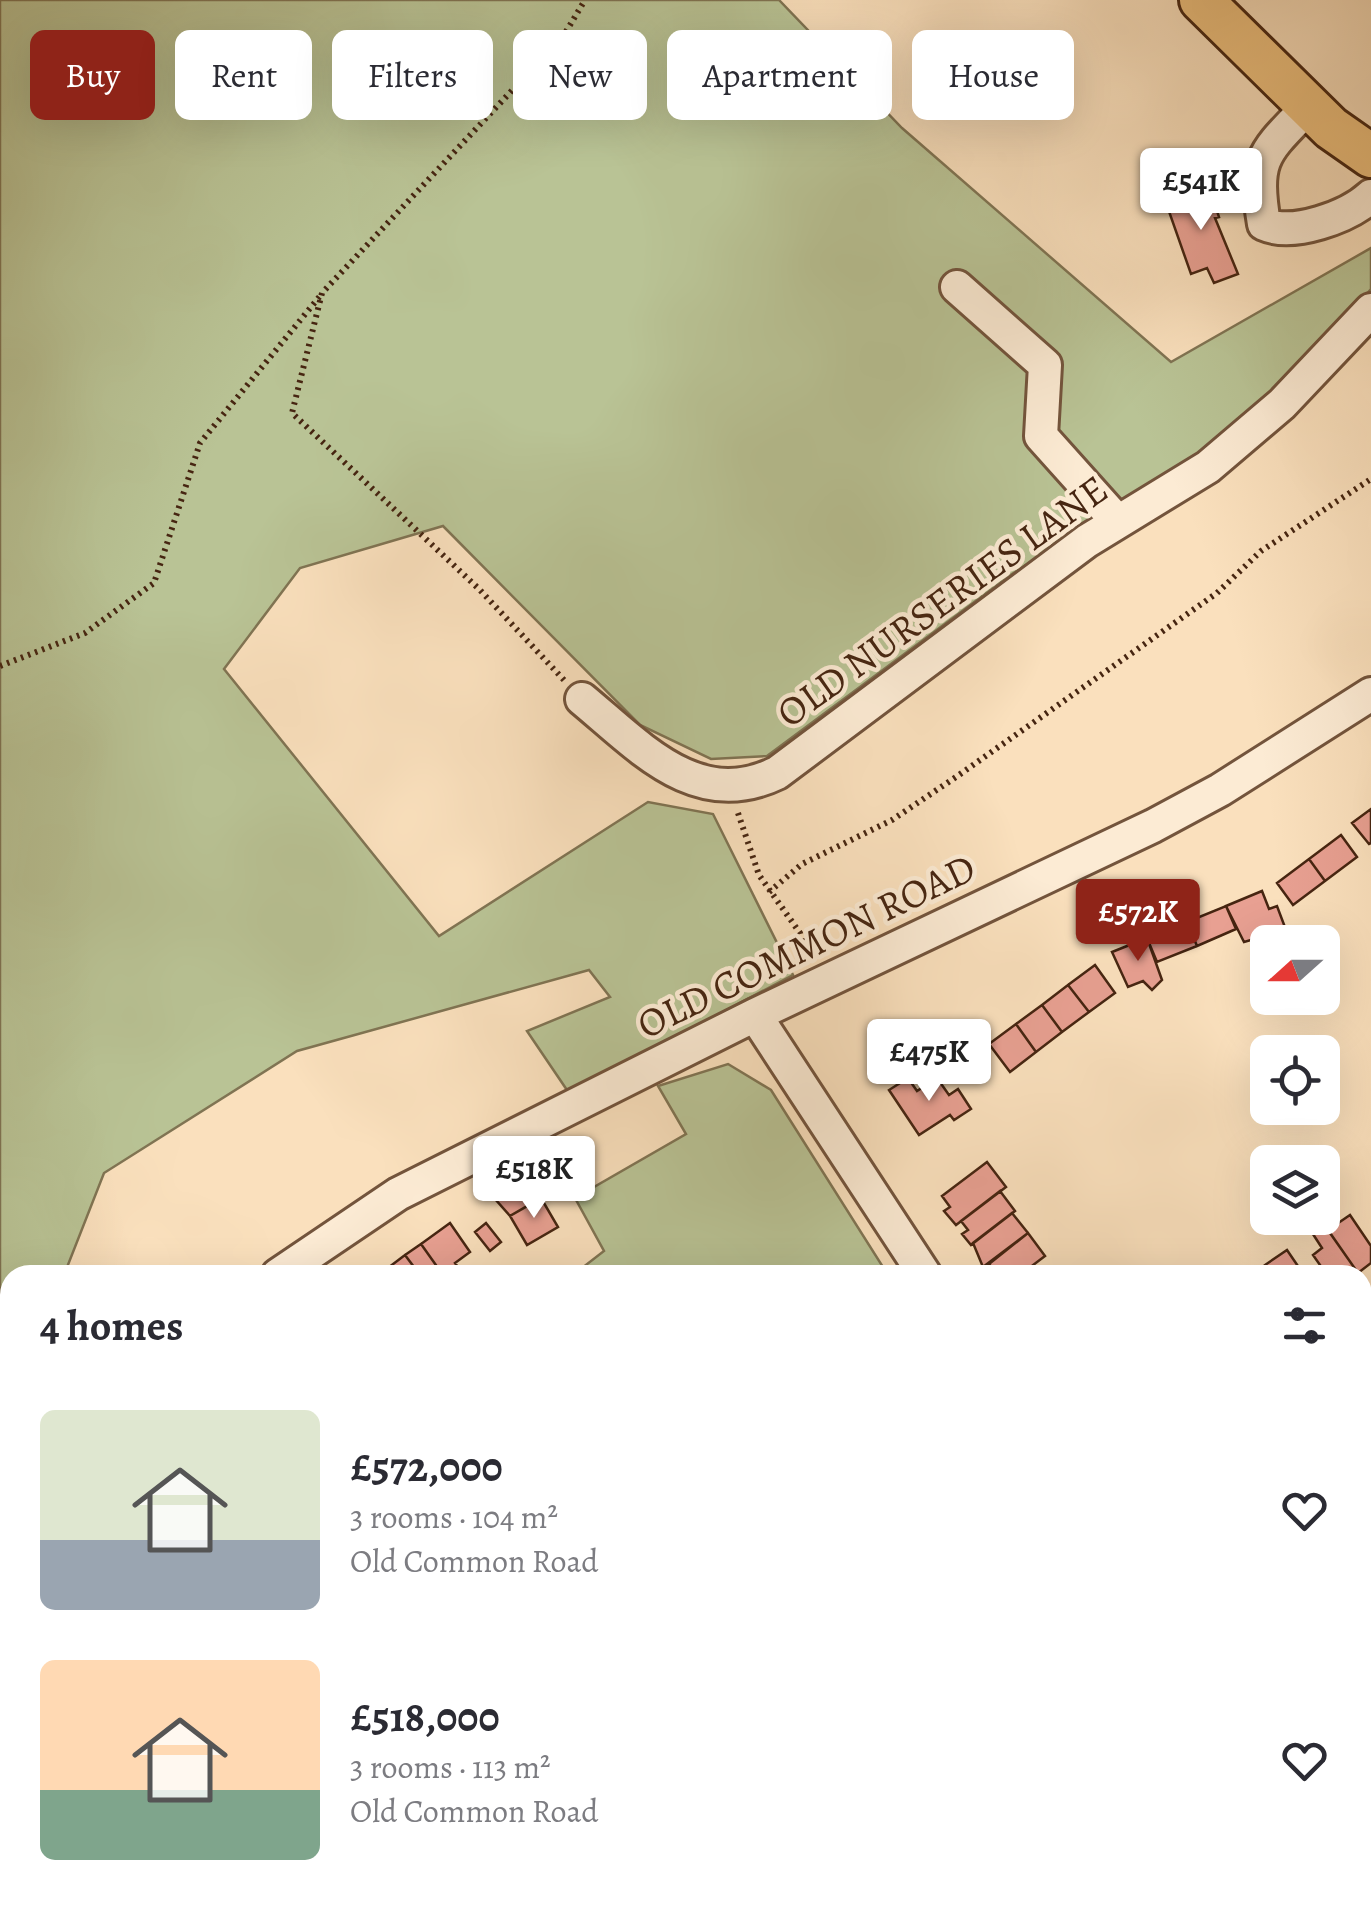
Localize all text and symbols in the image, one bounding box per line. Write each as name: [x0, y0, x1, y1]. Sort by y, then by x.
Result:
chip: Buy: [30, 30, 155, 120]
chip: Rent: [175, 30, 312, 120]
chip: Filters: [332, 30, 493, 120]
chip: New: [513, 30, 647, 120]
chip: Apartment: [667, 30, 892, 120]
chip: House: [912, 30, 1074, 120]
pin: £541K: [1131, 148, 1271, 233]
text: £541K: [1162, 158, 1240, 202]
street label: OLD NURSERIES LANE: [765, 462, 1119, 740]
street label: OLD COMMON ROAD: [628, 840, 984, 1052]
pin: £572K: [1068, 879, 1208, 964]
text: £572K: [1098, 889, 1178, 933]
north arrow: [1250, 925, 1340, 1015]
map controls: [1250, 925, 1340, 1235]
pin: £475K: [859, 1019, 999, 1104]
text: £475K: [889, 1029, 969, 1073]
button: locate: [1250, 1035, 1340, 1125]
pin: £518K: [464, 1136, 604, 1221]
button: layers: [1250, 1145, 1340, 1235]
text: £518K: [495, 1146, 573, 1190]
text: 4 homes: [40, 1297, 183, 1354]
icon: filters: [1277, 1298, 1332, 1353]
text: £572,000: [350, 1438, 503, 1495]
icon: home: [120, 1450, 240, 1570]
icon: heart: [1277, 1483, 1332, 1538]
text: 3 rooms · 104 m²: [350, 1495, 558, 1539]
text: Old Common Road: [350, 1539, 598, 1583]
text: £518,000: [350, 1688, 500, 1745]
icon: home: [120, 1700, 240, 1820]
icon: heart: [1277, 1733, 1332, 1788]
text: 3 rooms · 113 m²: [350, 1745, 551, 1789]
text: Old Common Road: [350, 1789, 598, 1833]

